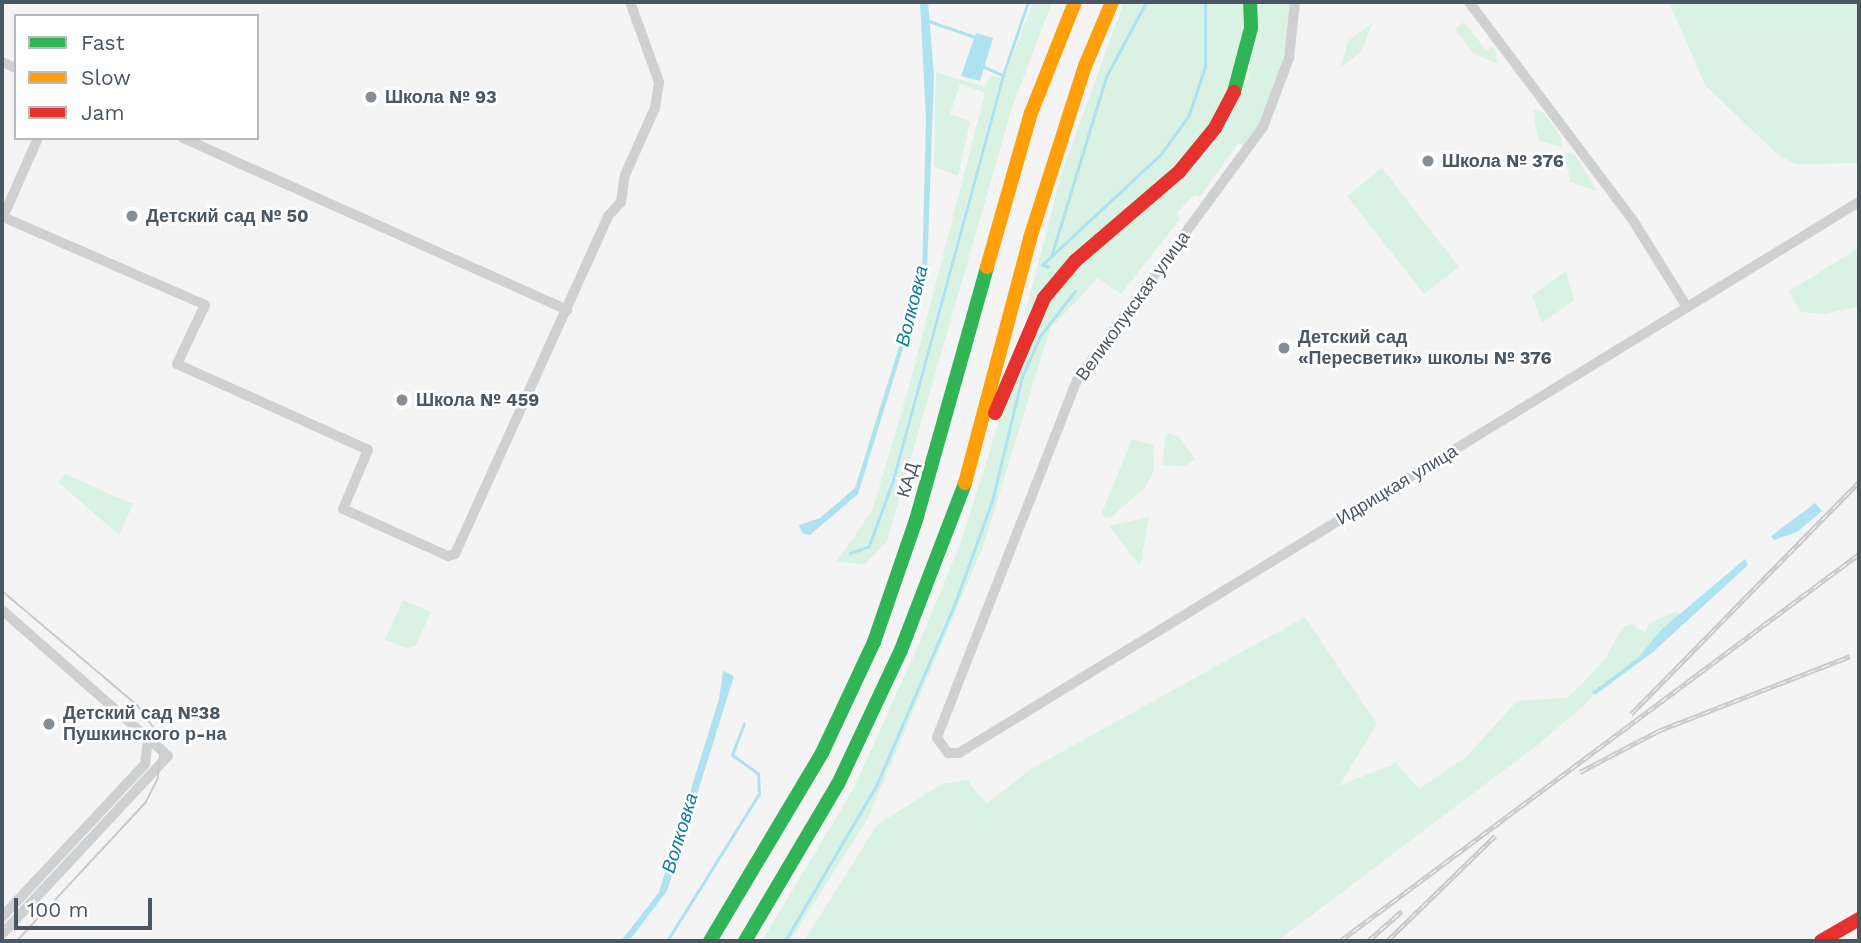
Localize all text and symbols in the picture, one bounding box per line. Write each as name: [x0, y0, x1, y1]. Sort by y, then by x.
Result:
legend: [14, 14, 259, 140]
text: Fast: [81, 30, 125, 55]
text: Slow: [81, 65, 131, 90]
place label: Школа № 93: [385, 86, 497, 108]
marker: Школа № 93: [363, 89, 379, 105]
text: Jam: [81, 100, 124, 125]
place label: Школа № 376: [1442, 150, 1564, 172]
marker: Школа № 376: [1420, 153, 1436, 169]
place label: Детский сад № 50: [146, 205, 309, 227]
marker: Детский сад № 50: [124, 208, 140, 224]
street label: Великолукская улица: [1071, 227, 1195, 385]
water label: Волковка: [891, 263, 933, 349]
place label: Детский сад «Пересветик» школы № 376: [1298, 327, 1552, 370]
marker: Детский сад «Пересветик» школы № 376: [1276, 340, 1292, 356]
place label: Школа № 459: [416, 389, 539, 411]
marker: Школа № 459: [394, 392, 410, 408]
street label: Идрицкая улица: [1333, 440, 1461, 530]
street label: КАД: [893, 460, 923, 500]
place label: Детский сад №38 Пушкинского р-на: [63, 703, 226, 746]
marker: Детский сад №38 Пушкинского р-на: [41, 716, 57, 732]
water label: Волковка: [657, 790, 703, 876]
scale bar: [18, 884, 156, 928]
text: 100 m: [27, 897, 89, 922]

